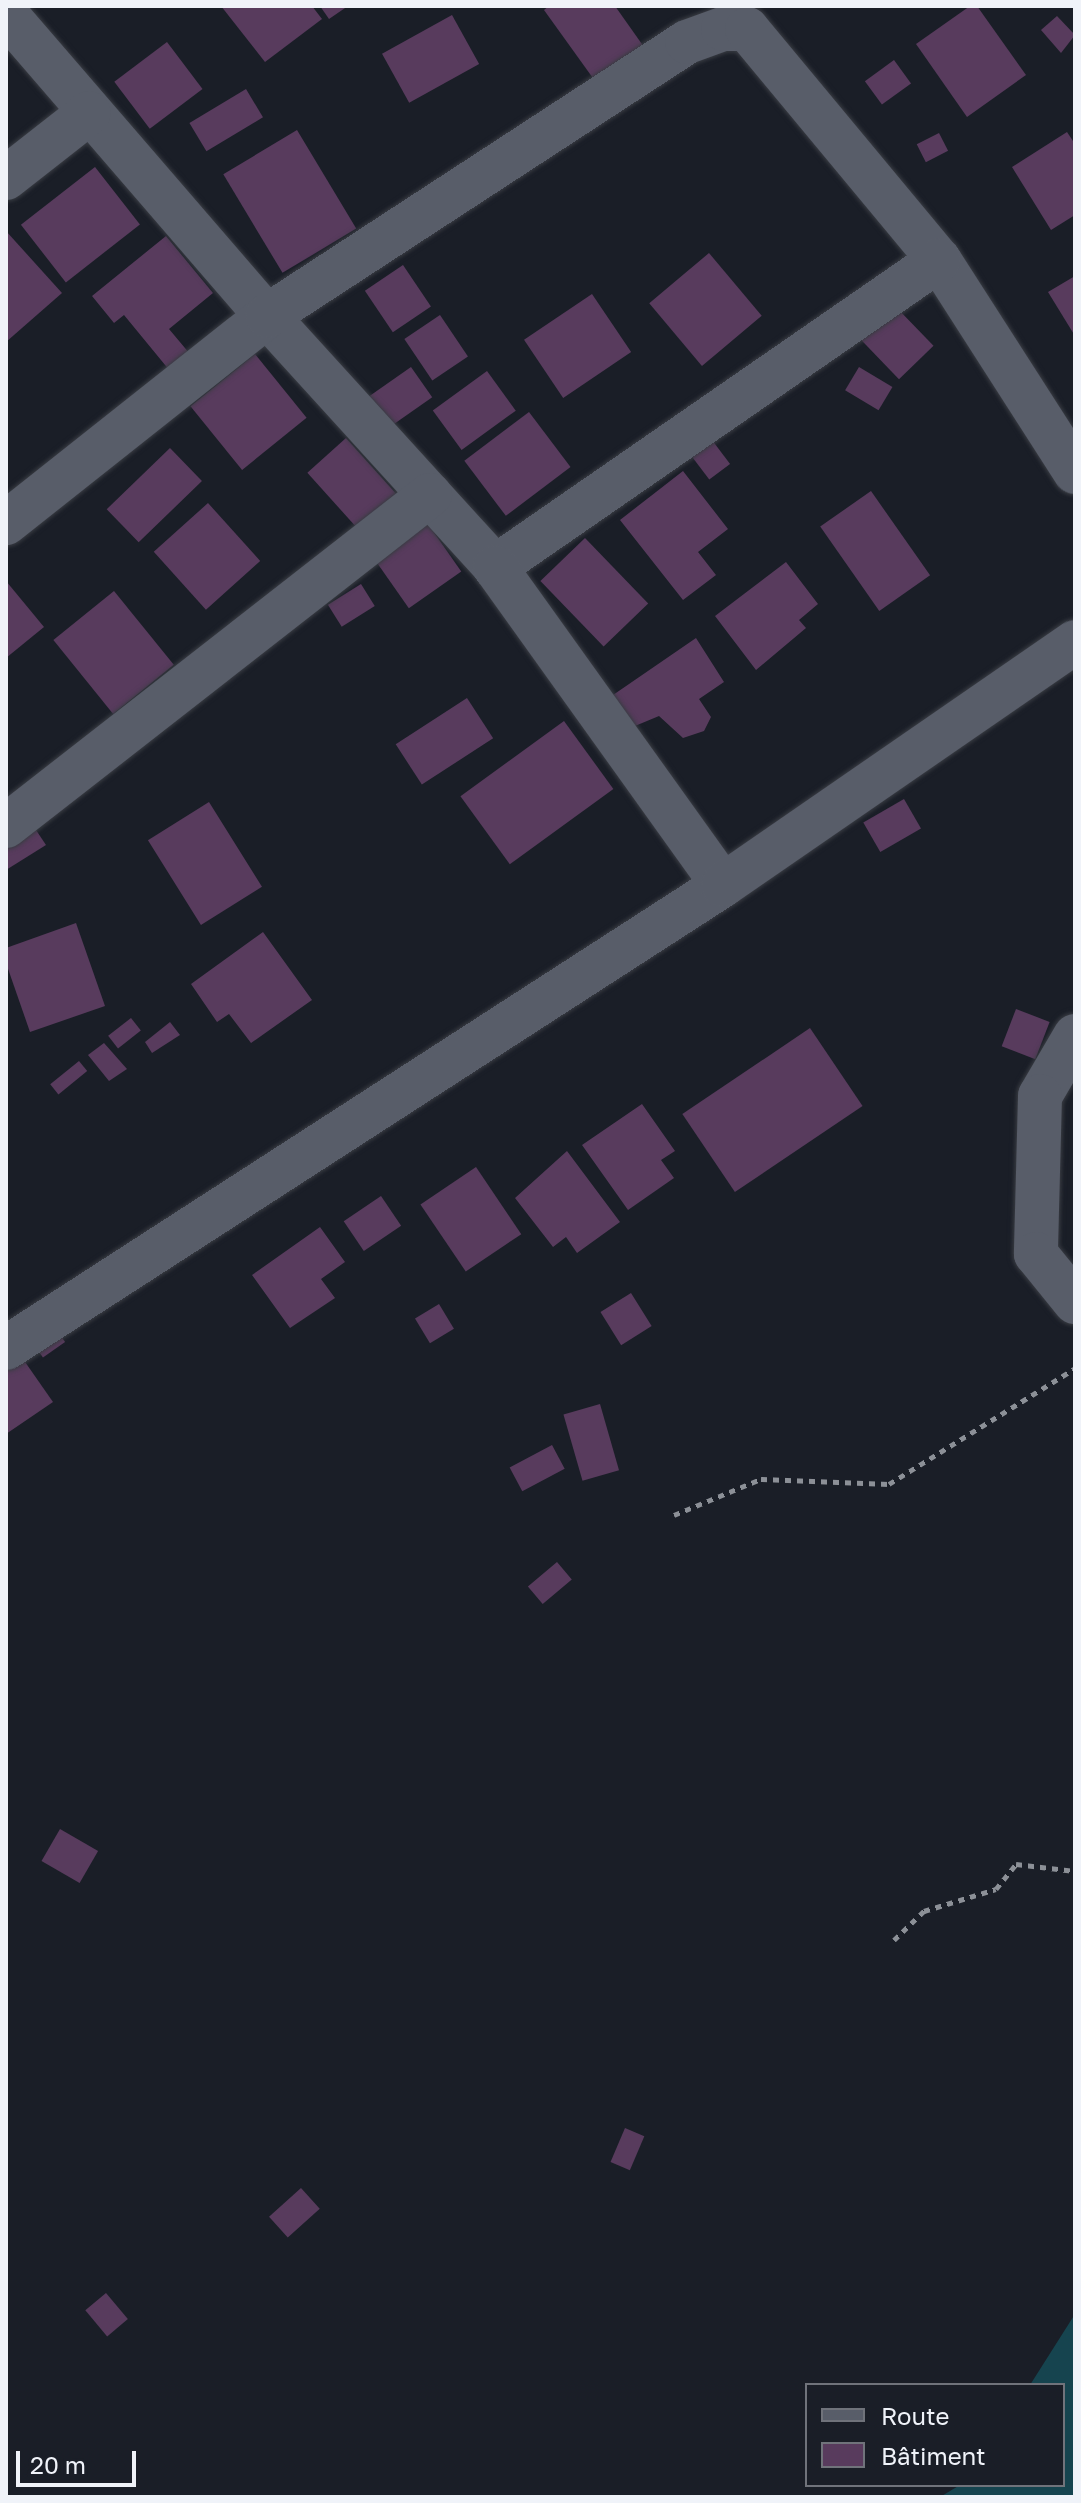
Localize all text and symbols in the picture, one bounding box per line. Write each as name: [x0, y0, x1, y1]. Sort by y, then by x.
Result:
legend: [805, 2383, 1065, 2487]
text: Route: [881, 2401, 950, 2430]
scale bar: [20, 2435, 140, 2485]
text: Bâtiment: [881, 2441, 986, 2470]
text: 20 m: [30, 2450, 86, 2479]

